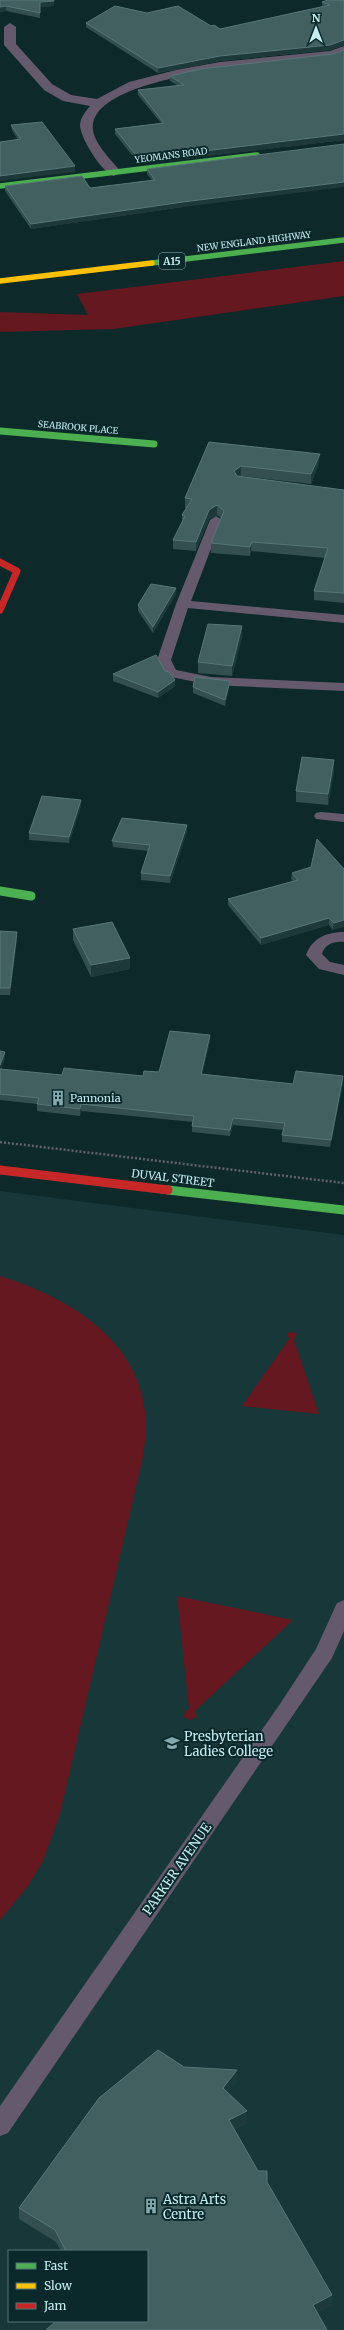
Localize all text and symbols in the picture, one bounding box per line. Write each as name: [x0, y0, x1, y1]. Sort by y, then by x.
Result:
north arrow: [296, 8, 336, 48]
text: N: [312, 11, 321, 25]
street label: YEOMANS ROAD: [133, 145, 208, 165]
street label: NEW ENGLAND HIGHWAY: [196, 229, 312, 253]
road number: A15: [159, 253, 185, 269]
street label: SEABROOK PLACE: [37, 418, 119, 436]
building icon: Pannonia: [49, 1089, 67, 1107]
place label: Pannonia: [70, 1091, 121, 1105]
street label: DUVAL STREET: [131, 1166, 216, 1190]
place label: Presbyterian Ladies College: [184, 1728, 273, 1760]
school or university icon: Presbyterian Ladies College: [163, 1734, 181, 1752]
street label: PARKER AVENUE: [139, 1819, 216, 1918]
place label: Astra Arts Centre: [162, 2191, 226, 2223]
building icon: Astra Arts Centre: [142, 2197, 160, 2215]
legend: [8, 2250, 148, 2322]
text: Fast: [44, 2258, 68, 2273]
text: Slow: [44, 2278, 73, 2293]
text: Jam: [43, 2298, 67, 2313]

